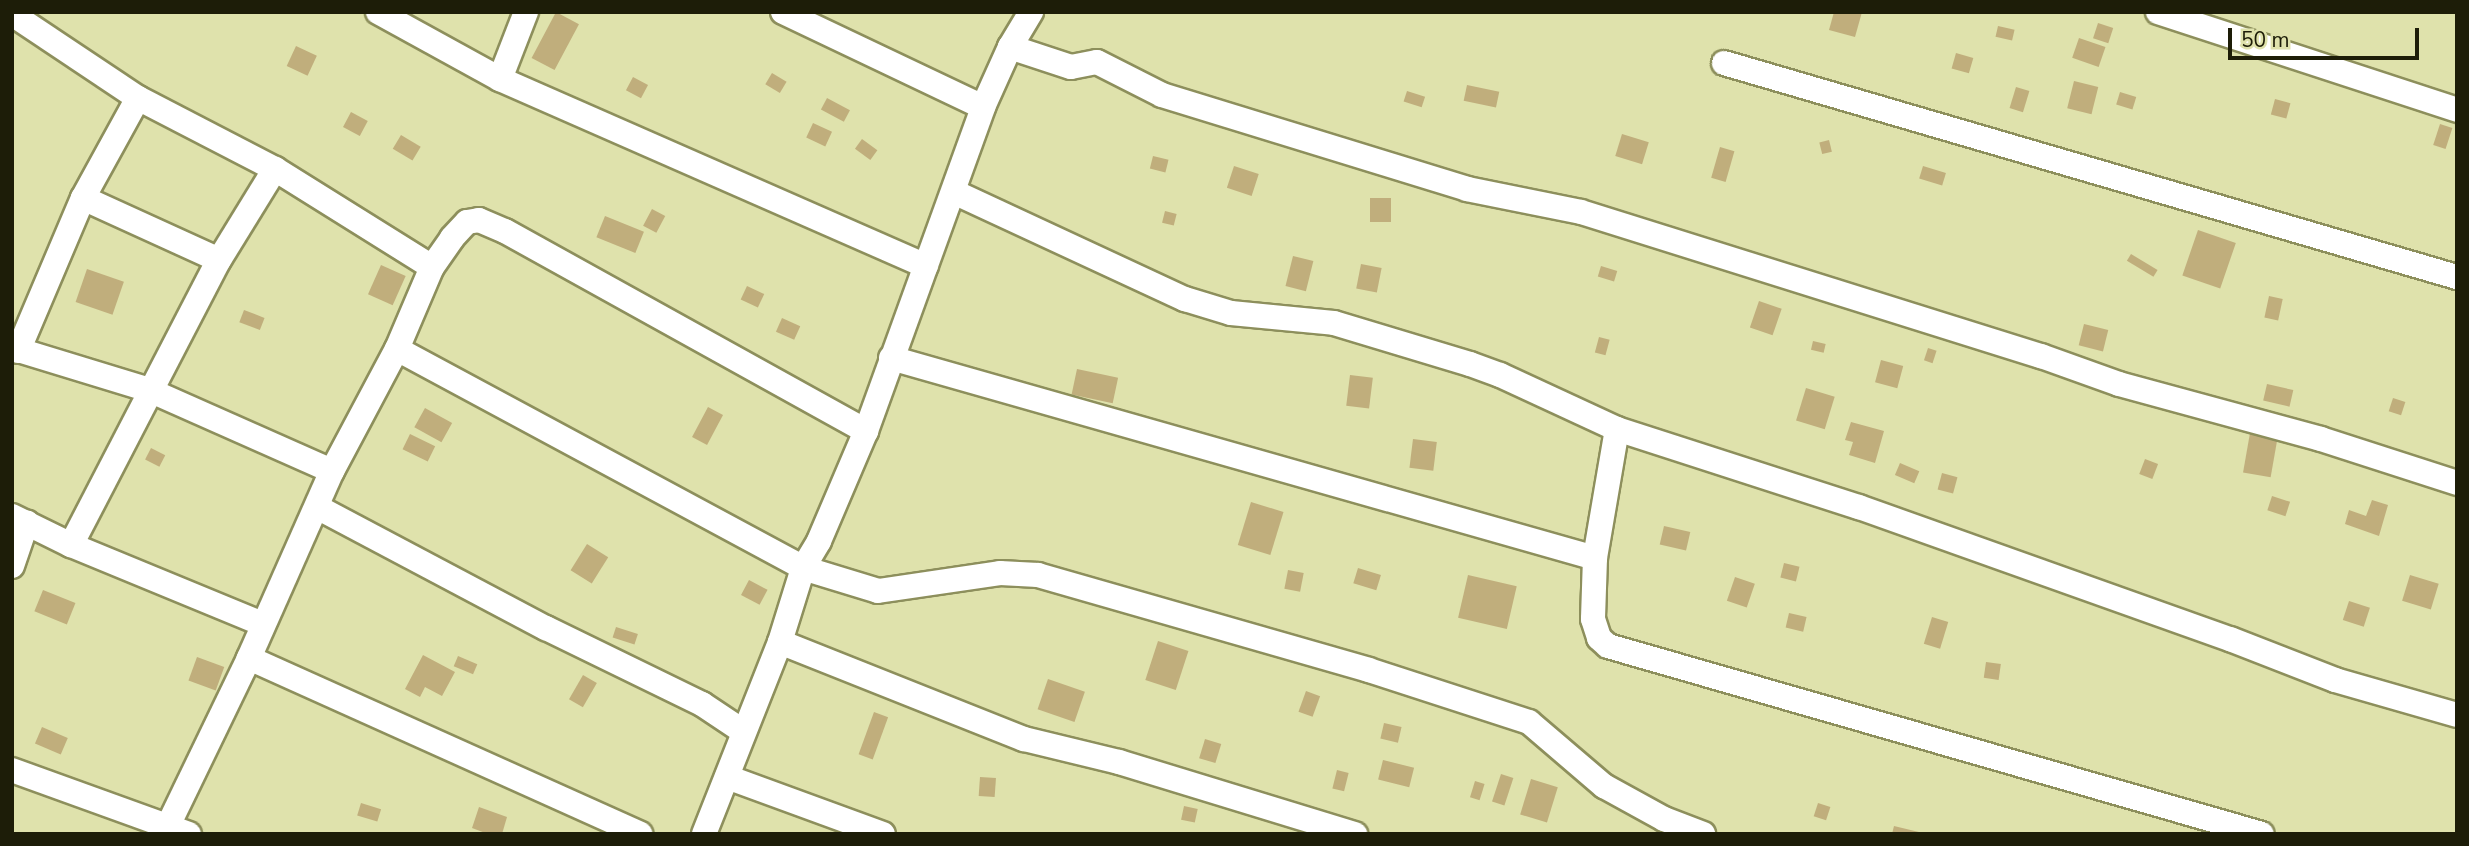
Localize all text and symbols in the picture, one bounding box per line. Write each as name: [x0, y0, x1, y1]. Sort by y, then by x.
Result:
scale bar: [2231, 14, 2422, 58]
text: 50 m: [2241, 26, 2290, 54]

